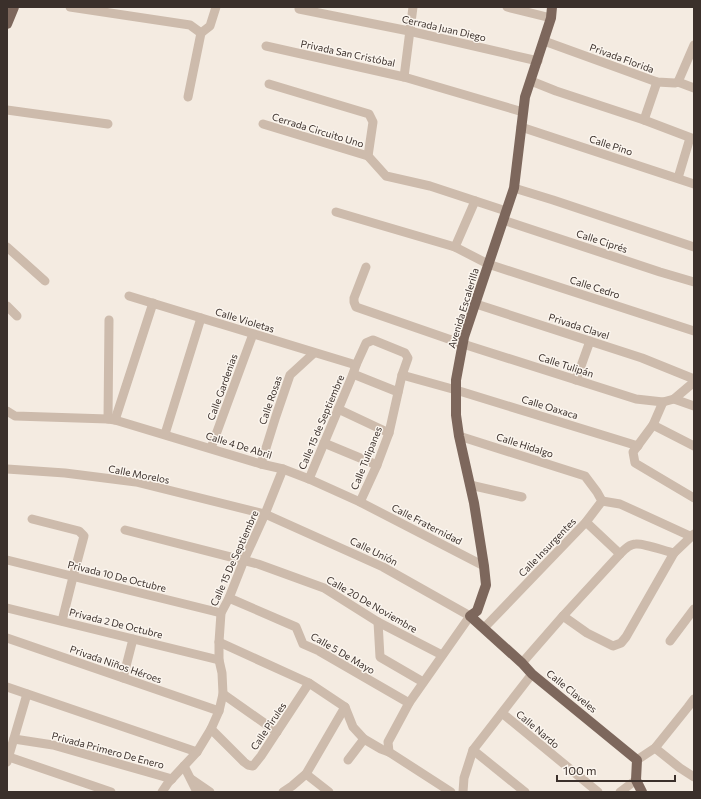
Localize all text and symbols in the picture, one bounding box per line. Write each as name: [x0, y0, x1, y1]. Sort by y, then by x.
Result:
street label: Cerrada Juan Diego: [401, 12, 487, 44]
street label: Privada San Cristóbal: [300, 37, 396, 69]
street label: Privada Florida: [588, 41, 656, 75]
street label: Cerrada Circuito Uno: [271, 110, 365, 150]
street label: Calle Pino: [588, 132, 634, 158]
street label: Calle Ciprés: [575, 227, 630, 255]
street label: Avenida Escalerilla: [445, 266, 481, 350]
street label: Calle Cedro: [568, 273, 622, 301]
street label: Calle Violetas: [214, 305, 277, 335]
street label: Privada Clavel: [547, 311, 611, 341]
street label: Calle Tulipán: [537, 350, 595, 380]
street label: Calle Gardenias: [204, 352, 240, 422]
street label: Calle 15 de Septiembre: [296, 373, 346, 471]
street label: Calle Rosas: [256, 374, 284, 426]
street label: Calle Oaxaca: [520, 393, 580, 421]
street label: Calle Tulipanes: [348, 424, 384, 491]
street label: Calle 4 De Abril: [204, 429, 274, 461]
street label: Calle Hidalgo: [495, 430, 555, 460]
street label: Calle Morelos: [107, 462, 171, 486]
street label: Calle Fraternidad: [390, 501, 464, 547]
street label: Calle 15 De Septiembre: [207, 508, 261, 608]
street label: Calle Insurgentes: [516, 515, 578, 579]
street label: Calle Unión: [348, 534, 400, 568]
street label: Privada 10 De Octubre: [66, 558, 168, 594]
street label: Calle 20 De Noviembre: [324, 573, 420, 635]
street label: Privada 2 De Octubre: [68, 606, 164, 640]
street label: Calle 5 De Mayo: [309, 630, 377, 676]
street label: Privada Niños Héroes: [68, 643, 164, 686]
street label: Calle Claveles: [544, 667, 600, 715]
street label: Calle Pirules: [248, 699, 289, 752]
street label: Calle Nardo: [514, 707, 562, 751]
street label: Privada Primero De Enero: [50, 729, 166, 771]
scale bar: [557, 757, 675, 783]
text: 100 m: [563, 763, 597, 777]

